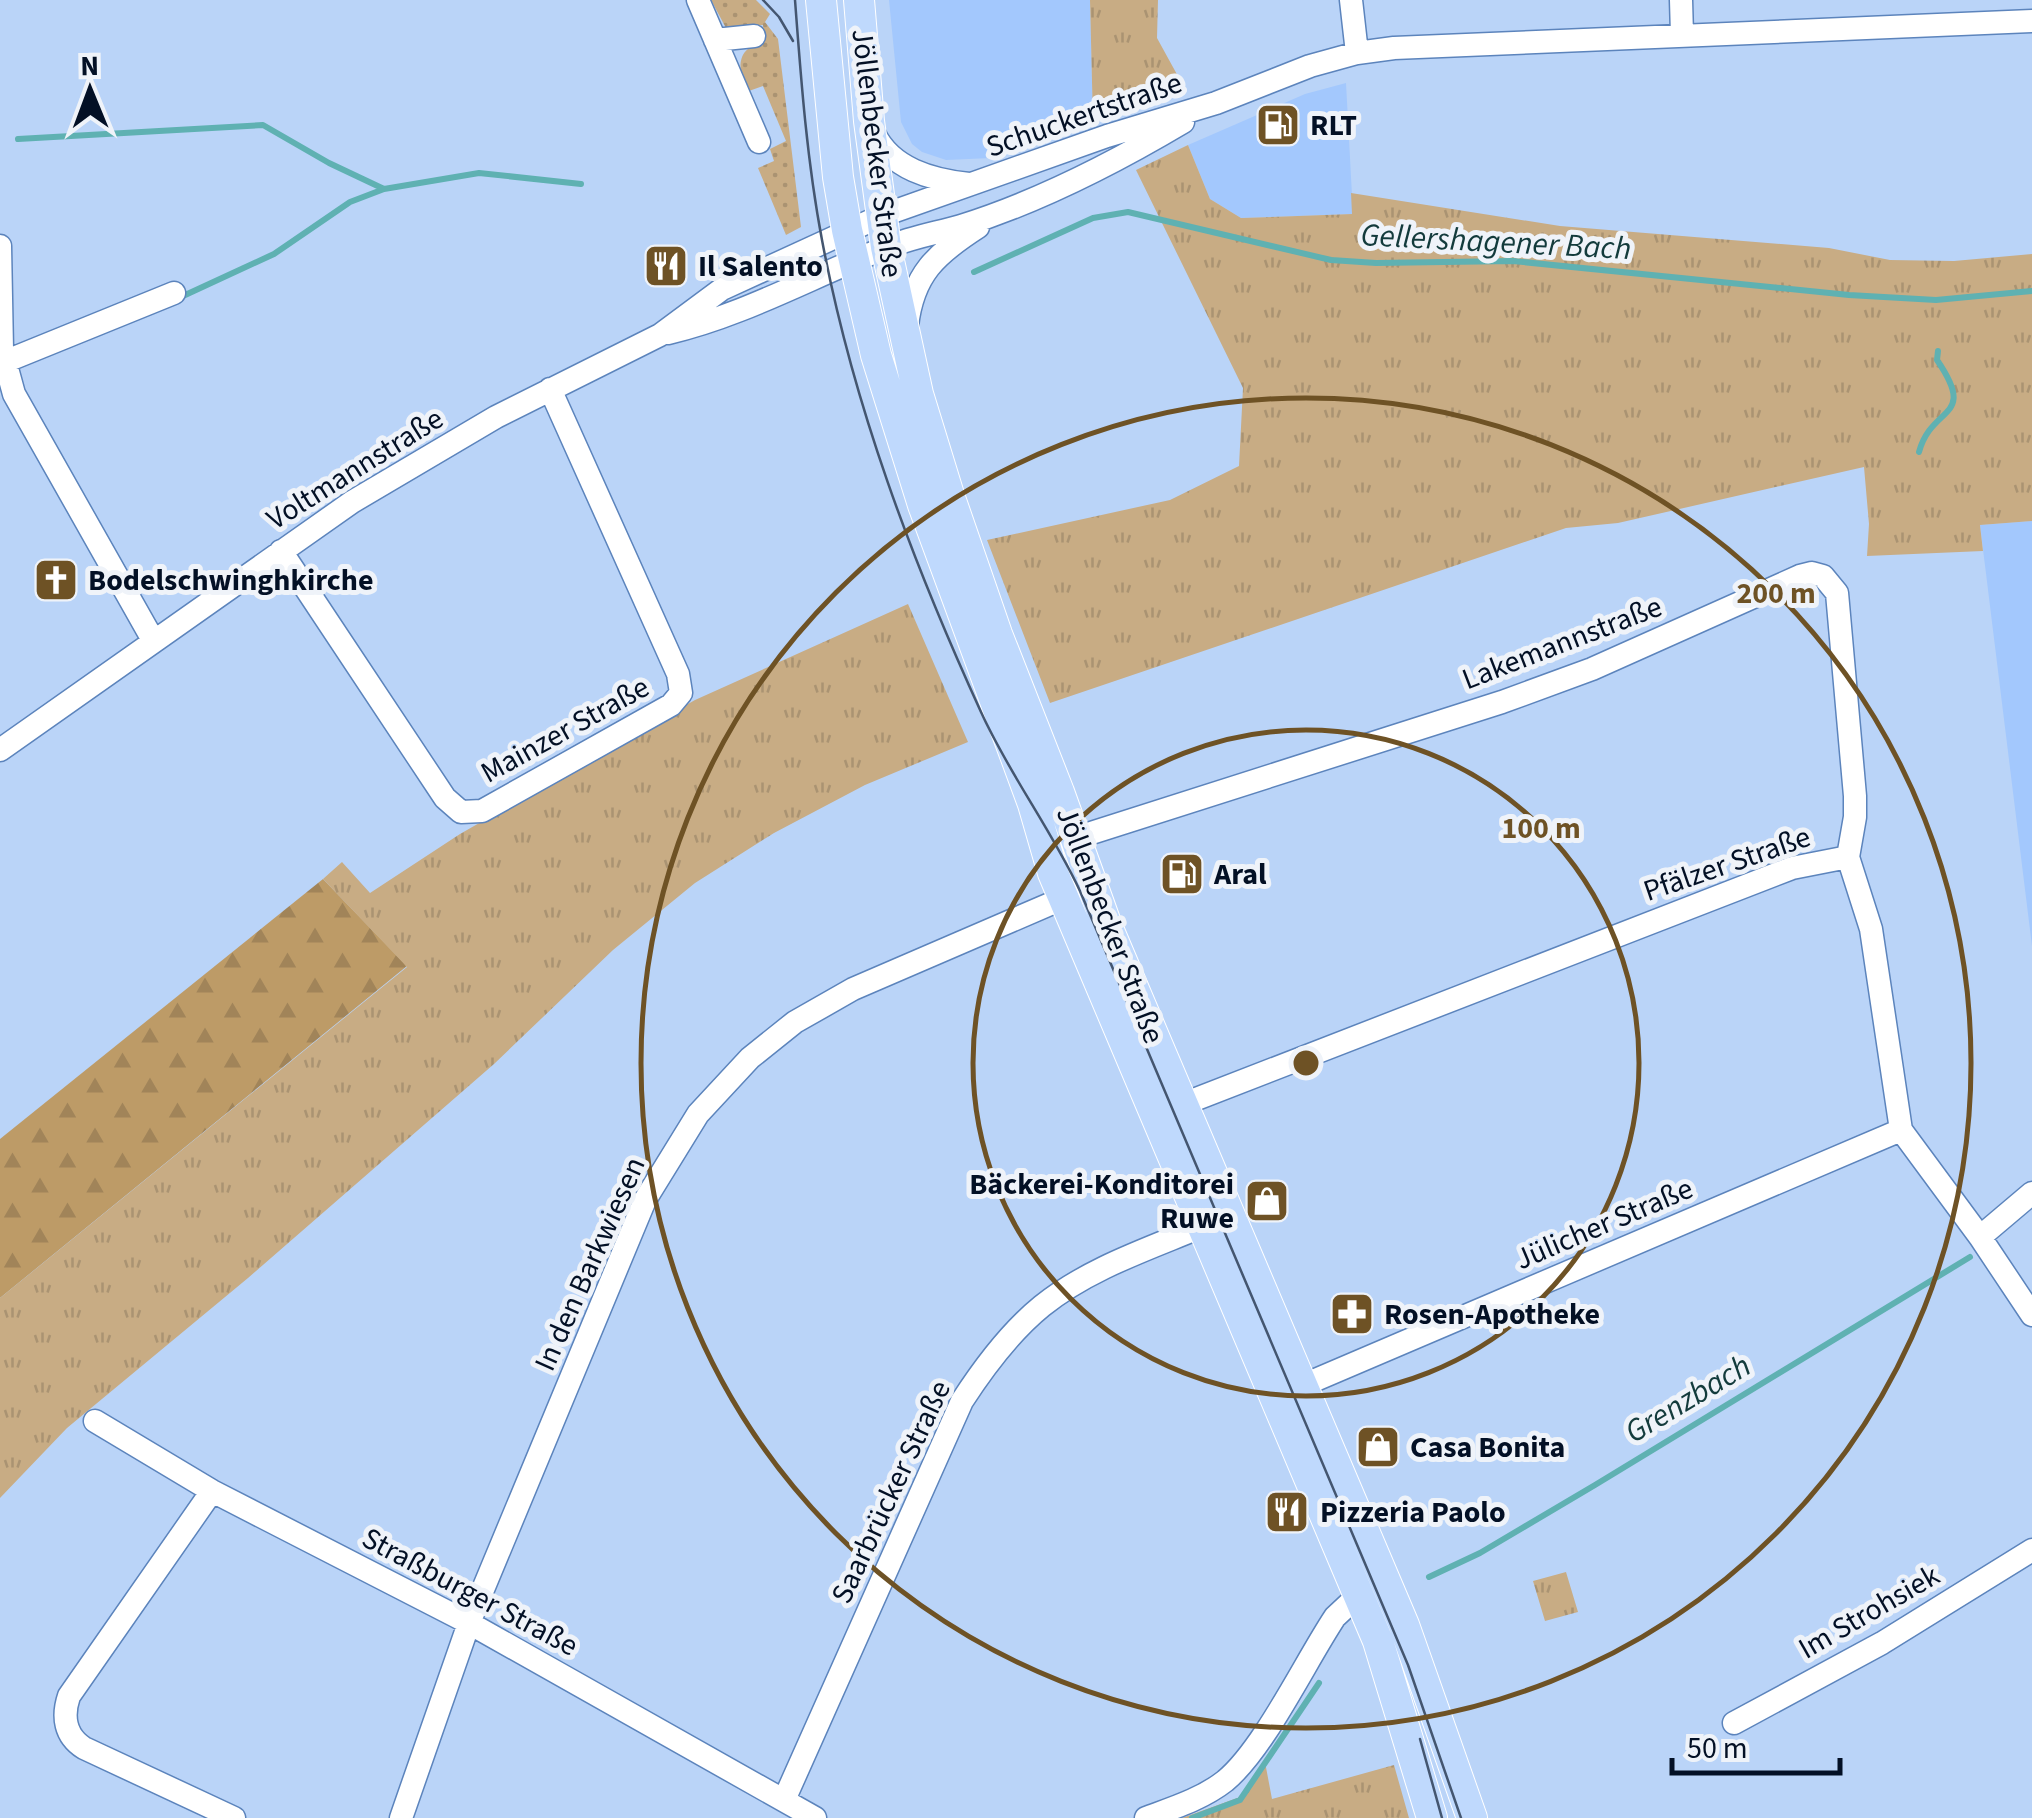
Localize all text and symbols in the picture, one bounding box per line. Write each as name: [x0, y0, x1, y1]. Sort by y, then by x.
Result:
street label: Jöllenbecker Straße: [840, 26, 914, 280]
north arrow: [40, 40, 140, 140]
text: N: [80, 46, 99, 86]
street label: Schuckertstraße: [980, 61, 1188, 169]
fuel station icon: RLT: [1255, 102, 1301, 148]
place label: RLT: [1310, 104, 1357, 147]
water label: Gellershagener Bach: [1360, 212, 1632, 272]
restaurant icon: Il Salento: [643, 243, 689, 289]
place label: Il Salento: [698, 245, 823, 288]
street label: Voltmannstraße: [258, 398, 452, 540]
church icon: Bodelschwinghkirche: [33, 557, 79, 603]
place label: Bodelschwinghkirche: [88, 559, 374, 602]
text: 200 m: [1736, 572, 1816, 615]
street label: Lakemannstraße: [1456, 585, 1668, 701]
street label: Mainzer Straße: [473, 666, 657, 794]
street label: Jöllenbecker Straße: [1045, 800, 1175, 1050]
text: 100 m: [1501, 807, 1581, 850]
street label: Pfälzer Straße: [1638, 815, 1816, 913]
fuel station icon: Aral: [1159, 851, 1205, 897]
place label: Aral: [1213, 853, 1267, 896]
centre of rings: [1288, 1045, 1324, 1081]
street label: In den Barkwiesen: [524, 1150, 656, 1378]
place label: Bäckerei-Konditorei Ruwe: [969, 1163, 1234, 1240]
street label: Jülicher Straße: [1508, 1167, 1700, 1281]
shop icon: Bäckerei-Konditorei Ruwe: [1244, 1178, 1290, 1224]
pharmacy icon: Rosen-Apotheke: [1329, 1291, 1375, 1337]
place label: Rosen-Apotheke: [1384, 1293, 1600, 1336]
water label: Grenzbach: [1616, 1343, 1760, 1455]
street label: Saarbrücker Straße: [820, 1373, 962, 1611]
shop icon: Casa Bonita: [1355, 1424, 1401, 1470]
place label: Casa Bonita: [1410, 1426, 1565, 1469]
restaurant icon: Pizzeria Paolo: [1264, 1489, 1310, 1535]
place label: Pizzeria Paolo: [1320, 1491, 1506, 1534]
street label: Straßburger Straße: [354, 1517, 586, 1667]
street label: Im Strohsiek: [1790, 1554, 1948, 1670]
scale bar: [1672, 1713, 1840, 1775]
text: 50 m: [1687, 1727, 1748, 1770]

